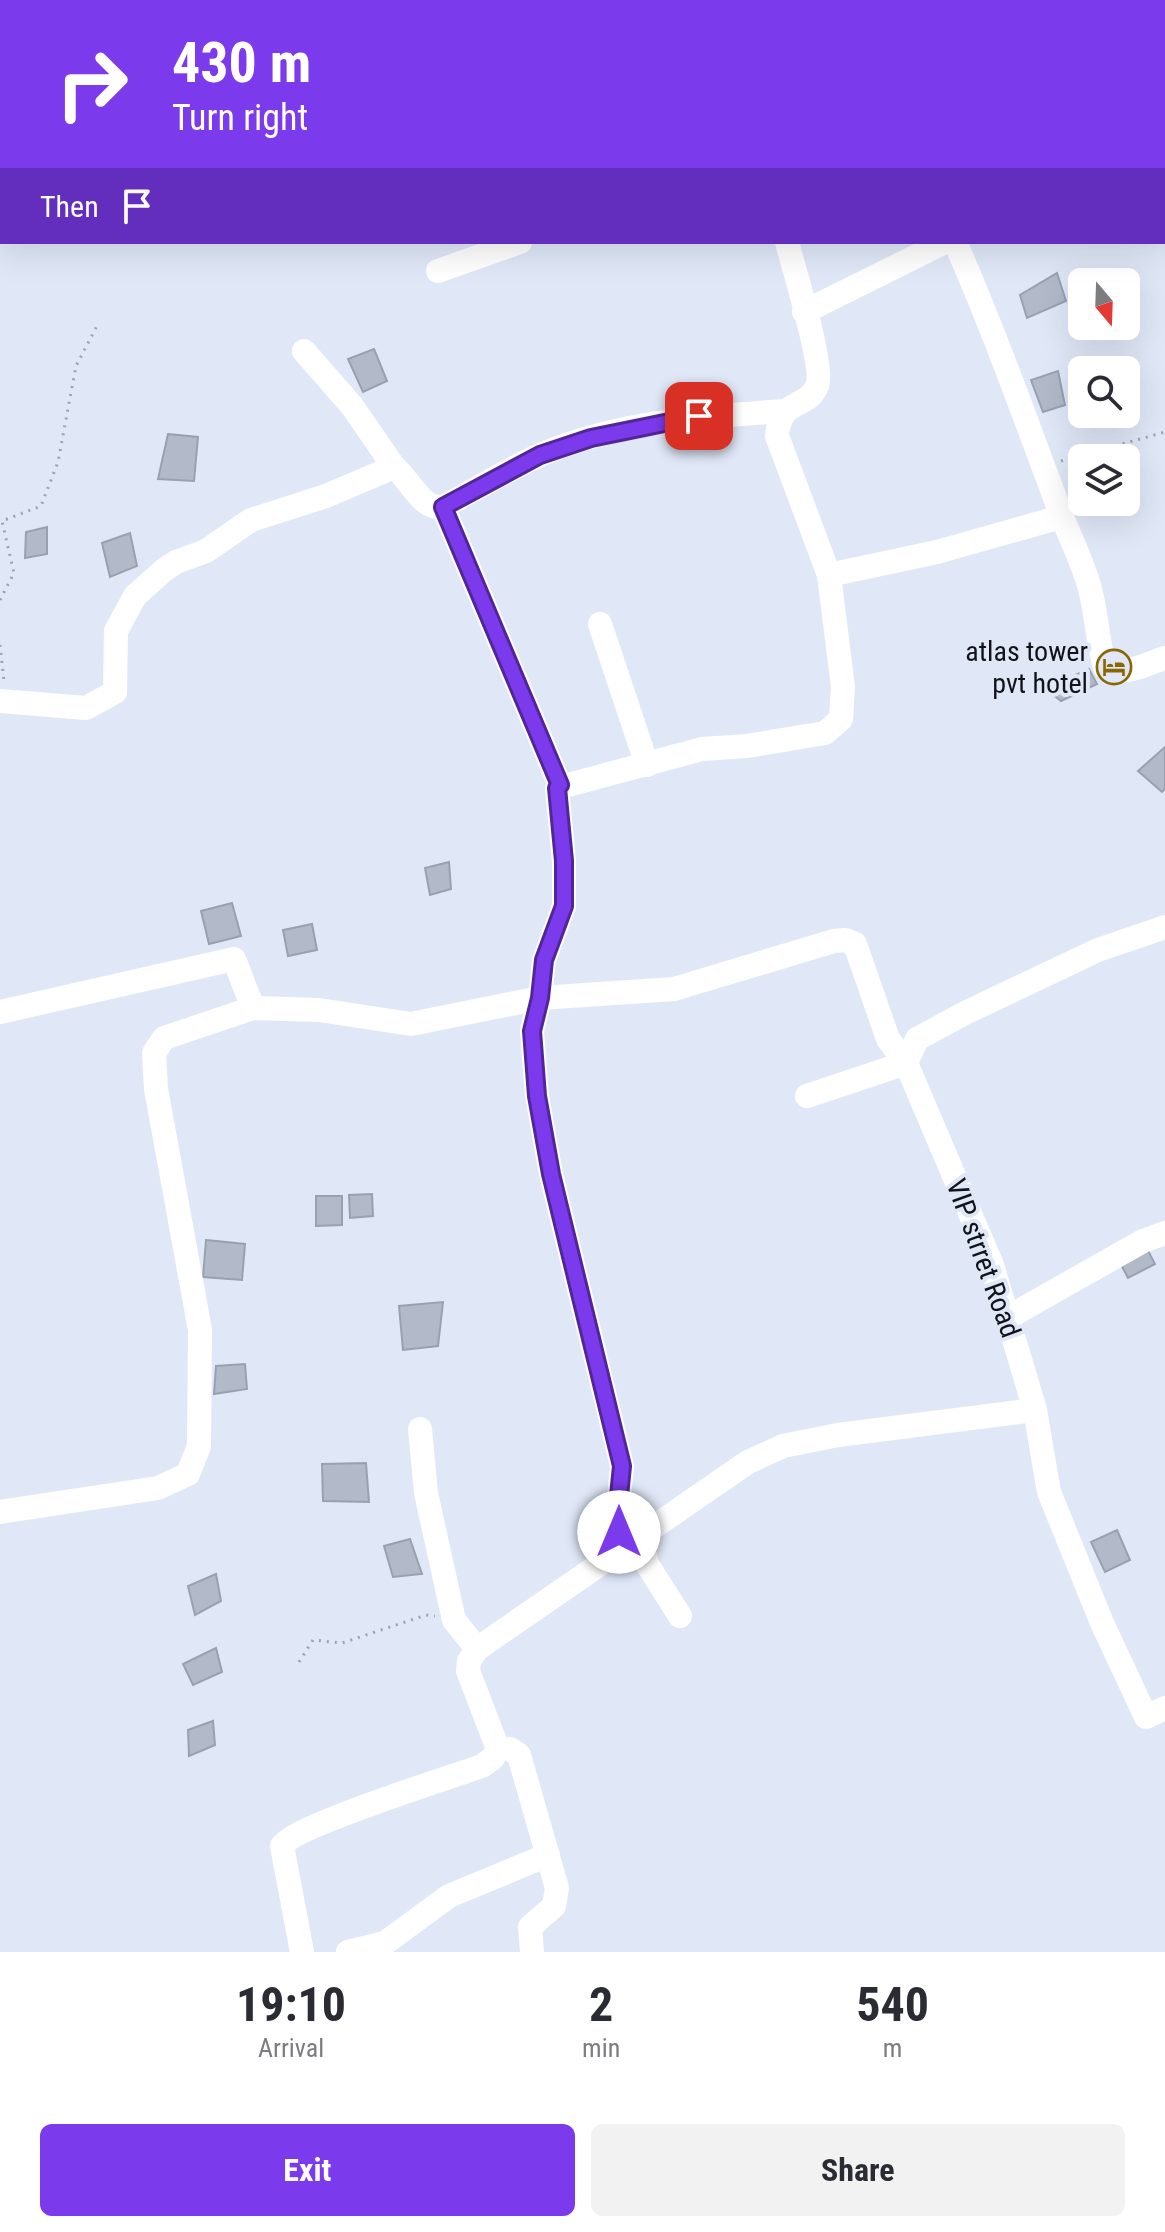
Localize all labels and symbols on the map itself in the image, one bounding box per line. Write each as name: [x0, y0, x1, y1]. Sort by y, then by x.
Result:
north arrow: [1068, 268, 1140, 340]
pin: [665, 382, 733, 450]
place label: atlas tower pvt hotel: [965, 635, 1088, 700]
hotel icon: atlas tower pvt hotel: [1095, 648, 1133, 686]
street label: VIP strret Road: [940, 1174, 1028, 1342]
position arrow: [577, 1490, 661, 1574]

